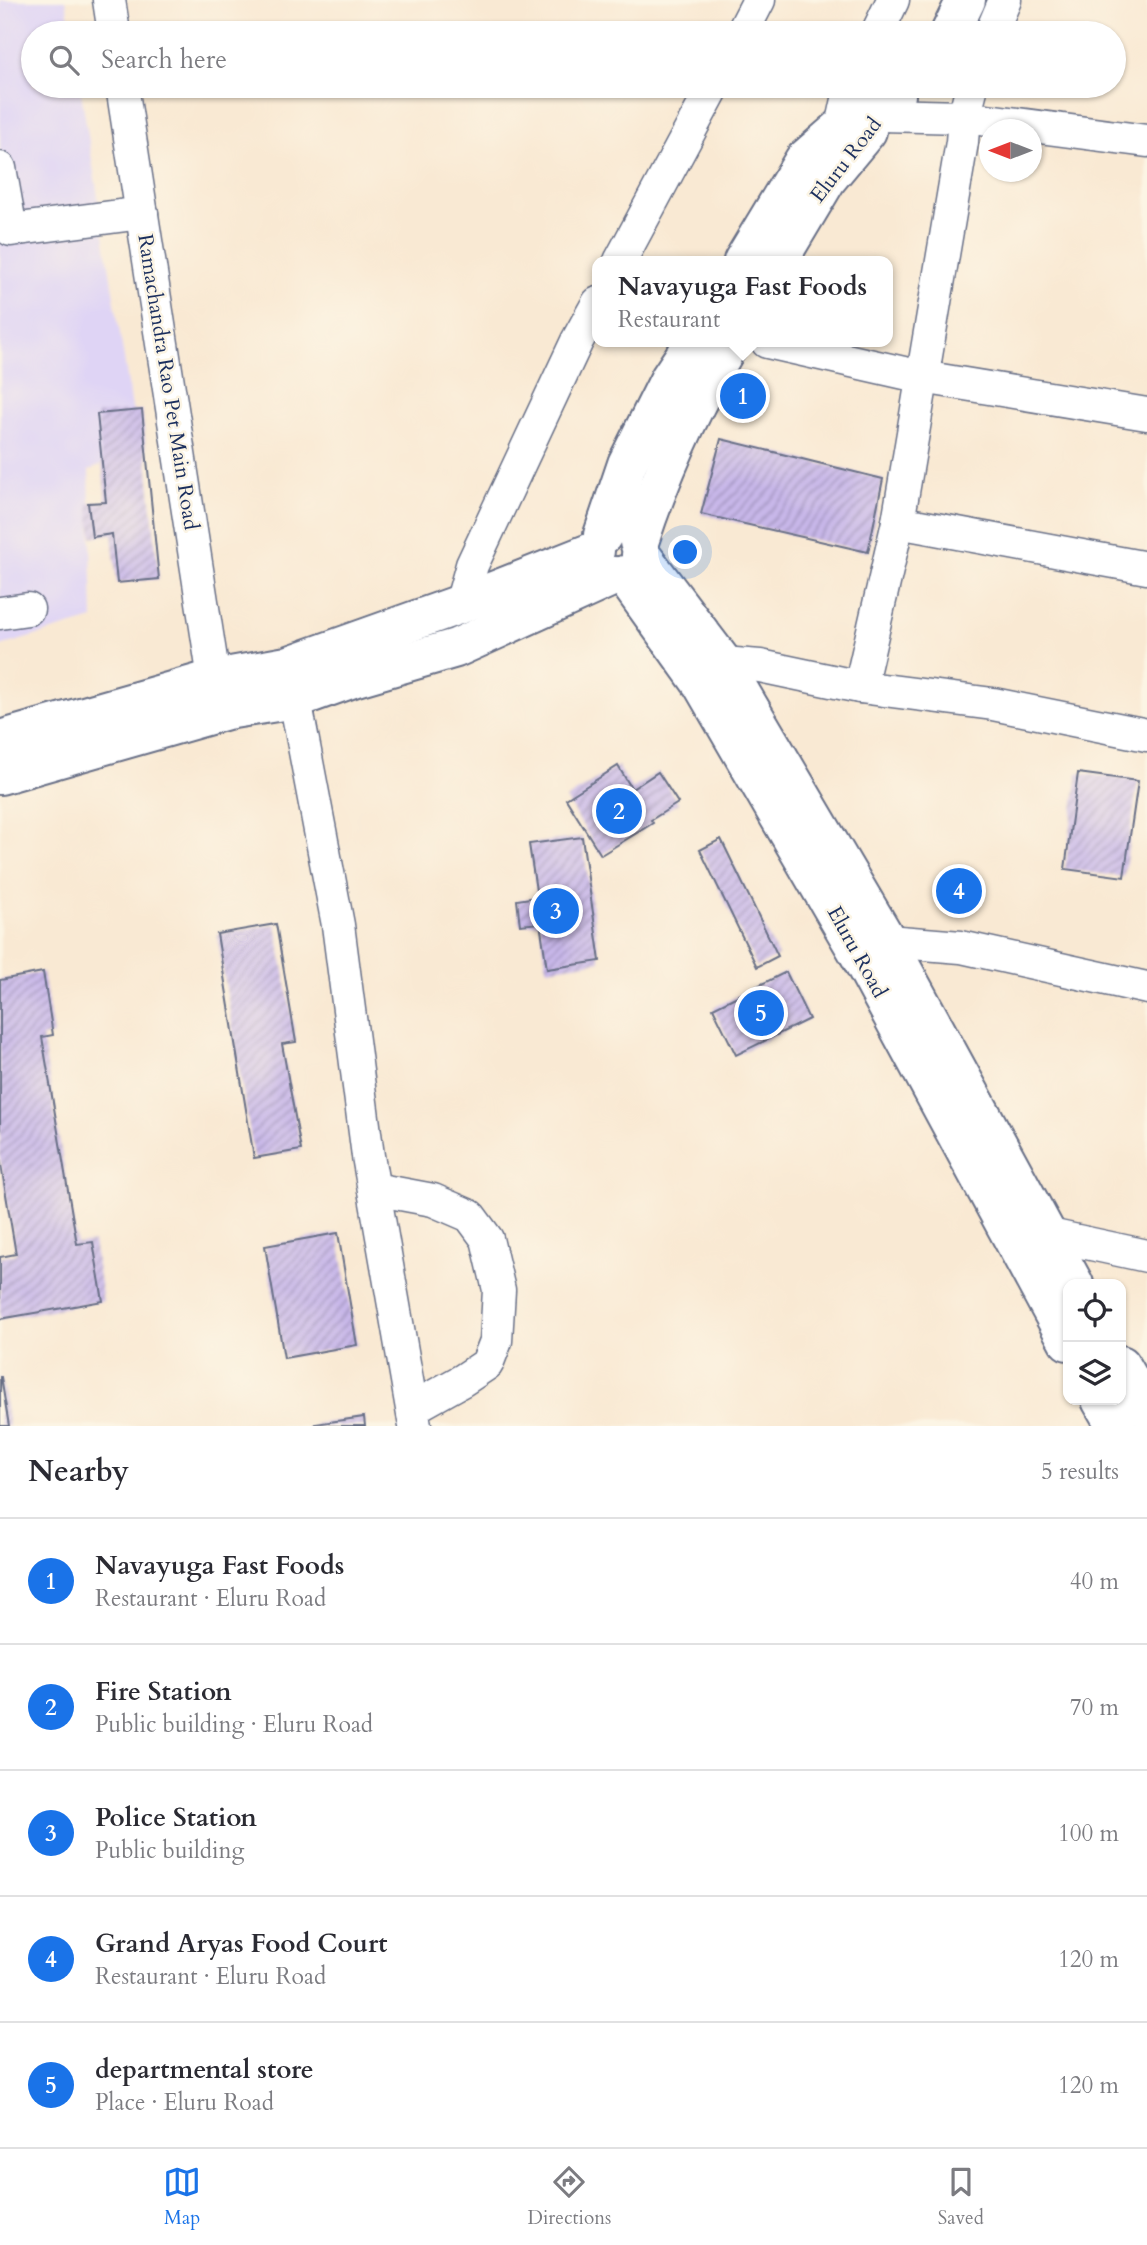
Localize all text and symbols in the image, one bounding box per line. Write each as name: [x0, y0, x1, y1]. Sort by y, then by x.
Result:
search box: [21, 21, 1126, 98]
icon: search: [45, 41, 83, 79]
text: Search here: [101, 42, 227, 77]
street label: Eluru Road: [804, 111, 888, 209]
north arrow: [979, 119, 1042, 182]
street label: Ramachandra Rao Pet Main Road: [130, 232, 206, 532]
popup: [592, 256, 893, 347]
text: Navayuga Fast Foods: [618, 269, 867, 304]
text: Restaurant: [618, 304, 720, 335]
pin: 1: [720, 370, 766, 422]
your location: [668, 535, 702, 569]
pin: 2: [596, 785, 642, 837]
pin: 4: [936, 865, 982, 917]
pin: 3: [533, 885, 579, 937]
street label: Eluru Road: [820, 901, 894, 1003]
pin: 5: [738, 987, 784, 1039]
map controls: [1063, 1279, 1126, 1405]
button: locate: [1063, 1279, 1126, 1342]
button: layers: [1063, 1342, 1126, 1405]
text: Nearby: [28, 1451, 129, 1492]
text: 5 results: [1041, 1456, 1119, 1487]
text: Navayuga Fast Foods: [95, 1548, 344, 1583]
text: 1: [45, 1566, 57, 1597]
text: 40 m: [1070, 1566, 1119, 1597]
text: Restaurant · Eluru Road: [95, 1583, 326, 1614]
text: Fire Station: [95, 1674, 232, 1709]
text: 2: [45, 1692, 57, 1723]
text: 70 m: [1070, 1692, 1119, 1723]
text: Public building · Eluru Road: [95, 1709, 373, 1740]
text: Police Station: [95, 1800, 257, 1835]
text: 3: [45, 1818, 57, 1849]
text: 100 m: [1058, 1818, 1119, 1849]
text: Public building: [95, 1835, 245, 1866]
text: Grand Aryas Food Court: [95, 1926, 388, 1961]
text: 4: [45, 1944, 57, 1975]
text: 120 m: [1058, 1944, 1119, 1975]
text: Restaurant · Eluru Road: [95, 1961, 326, 1992]
text: departmental store: [95, 2052, 314, 2087]
text: 5: [45, 2070, 57, 2101]
text: 120 m: [1058, 2070, 1119, 2101]
text: Place · Eluru Road: [95, 2087, 274, 2118]
tab: Map: [163, 2163, 201, 2231]
tab: Directions: [528, 2163, 611, 2231]
tab: Saved: [938, 2163, 984, 2231]

